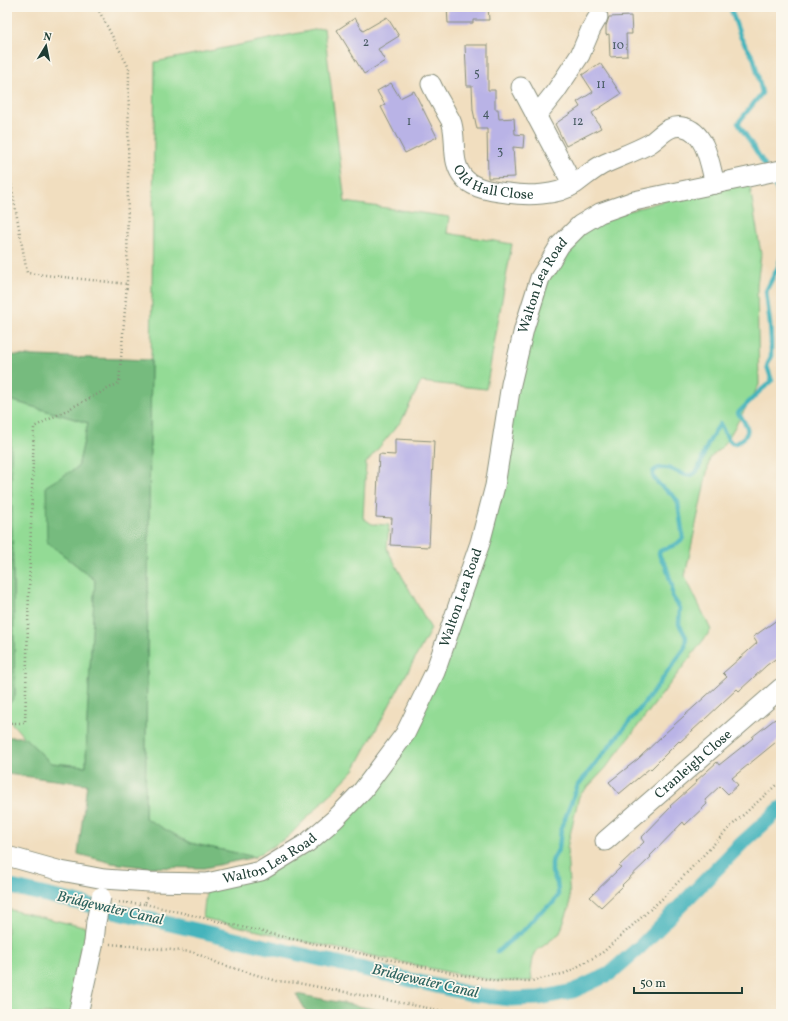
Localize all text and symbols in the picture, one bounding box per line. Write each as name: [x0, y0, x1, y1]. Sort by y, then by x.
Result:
north arrow: [26, 26, 66, 66]
text: N: [42, 30, 53, 46]
house number: 2: [363, 35, 369, 51]
house number: 10: [612, 38, 624, 54]
house number: 5: [474, 66, 480, 82]
house number: 11: [596, 77, 606, 93]
house number: 4: [482, 106, 490, 122]
house number: 1: [407, 114, 411, 130]
house number: 12: [572, 114, 584, 130]
house number: 3: [497, 144, 503, 160]
street label: Old Hall Close: [448, 162, 534, 204]
street label: Walton Lea Road: [514, 233, 572, 336]
street label: Walton Lea Road: [435, 545, 487, 650]
street label: Cranleigh Close: [650, 725, 736, 803]
street label: Walton Lea Road: [221, 829, 321, 889]
water label: Bridgewater Canal: [55, 887, 166, 932]
water label: Bridgewater Canal: [370, 960, 481, 1005]
scale bar: [634, 969, 742, 995]
text: 50 m: [640, 976, 666, 992]

